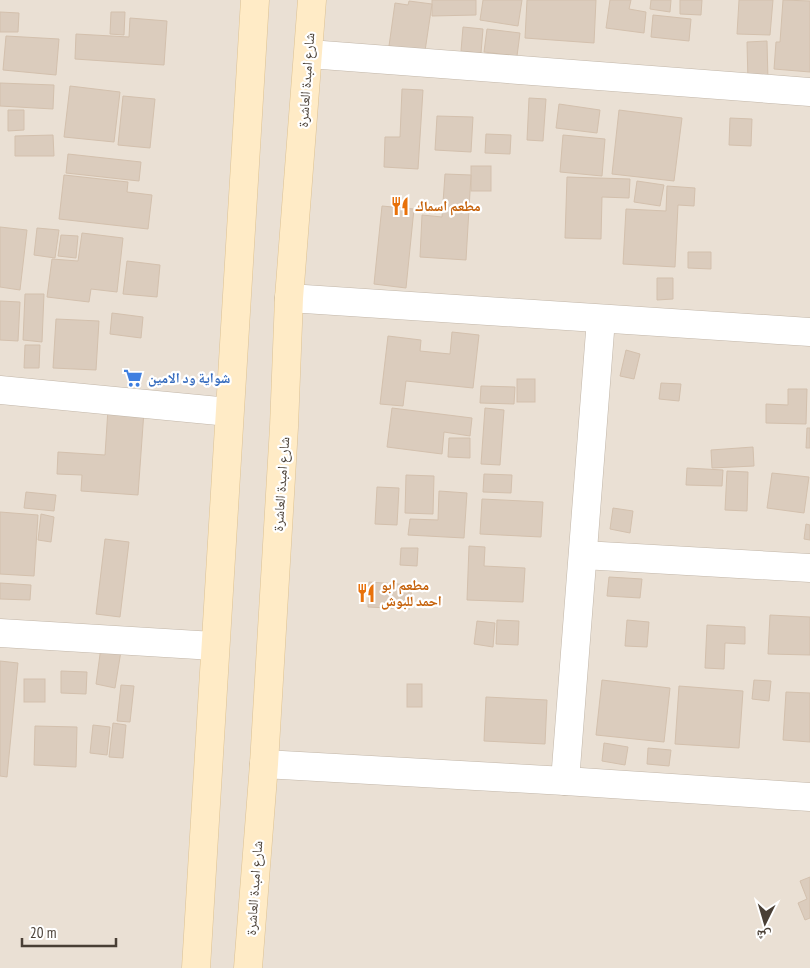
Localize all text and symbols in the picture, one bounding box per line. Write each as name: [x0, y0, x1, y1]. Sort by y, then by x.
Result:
street label: شارع امبدة العاشرة: [294, 32, 319, 128]
restaurant icon: مطعم اسماك: [389, 195, 411, 217]
place label: مطعم اسماك: [415, 197, 481, 216]
supermarket icon: شواية ود الامين: [122, 367, 144, 389]
place label: شواية ود الامين: [148, 369, 231, 387]
street label: شارع امبدة العاشرة: [269, 436, 294, 532]
place label: مطعم ابو احمد للبوش: [381, 576, 442, 610]
restaurant icon: مطعم ابو احمد للبوش: [355, 582, 377, 604]
street label: شارع امبدة العاشرة: [242, 840, 267, 936]
north arrow: [740, 898, 790, 948]
scale bar: [22, 916, 116, 948]
text: 20 m: [30, 923, 56, 942]
text: ش: [756, 926, 772, 946]

